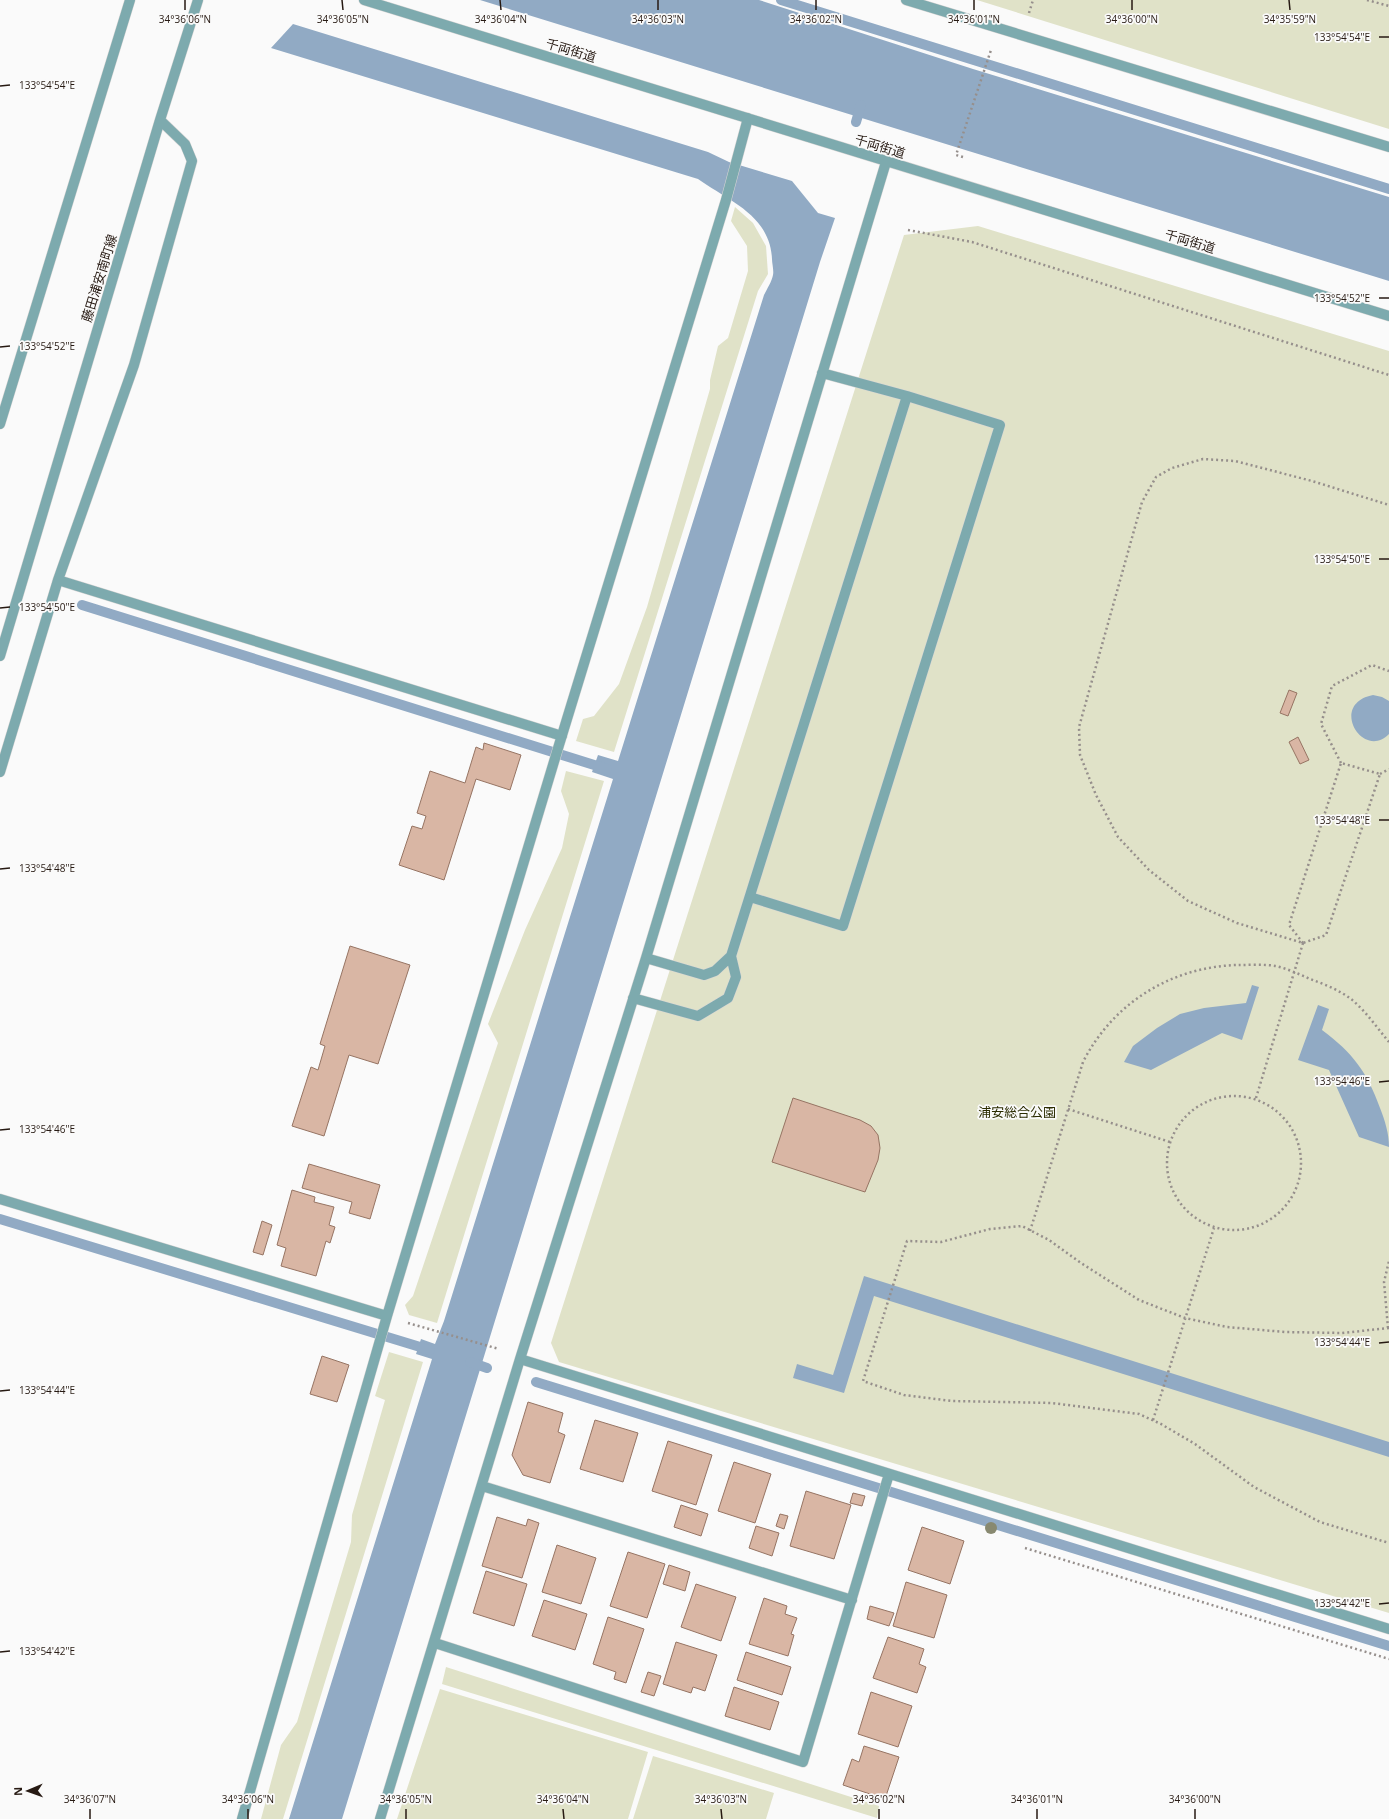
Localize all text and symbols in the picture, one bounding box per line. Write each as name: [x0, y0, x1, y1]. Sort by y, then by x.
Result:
text: 34°36'06"N: [159, 12, 211, 26]
text: 34°36'05"N: [317, 12, 369, 26]
text: 34°36'04"N: [475, 12, 527, 26]
text: 34°36'03"N: [632, 12, 684, 26]
text: 34°36'02"N: [790, 12, 842, 26]
text: 34°36'01"N: [948, 12, 1000, 26]
text: 34°36'00"N: [1106, 12, 1158, 26]
text: 34°35'59"N: [1264, 12, 1316, 26]
text: 133°54'54"E: [1314, 30, 1370, 44]
street label: 千両街道: [543, 34, 599, 66]
text: 133°54'54"E: [19, 78, 75, 92]
street label: 千両街道: [852, 130, 908, 162]
street label: 千両街道: [1162, 225, 1218, 257]
street label: 藤田浦安南町線: [77, 232, 121, 324]
text: 133°54'52"E: [1314, 291, 1370, 305]
text: 133°54'52"E: [19, 339, 75, 353]
text: 133°54'50"E: [1314, 552, 1370, 566]
text: 133°54'50"E: [19, 600, 75, 614]
text: 133°54'48"E: [1314, 813, 1370, 827]
text: 133°54'48"E: [19, 861, 75, 875]
text: 133°54'46"E: [1314, 1074, 1370, 1088]
park label: 浦安総合公園: [978, 1103, 1056, 1121]
text: 133°54'46"E: [19, 1122, 75, 1136]
text: 133°54'44"E: [1314, 1335, 1370, 1349]
text: 133°54'44"E: [19, 1383, 75, 1397]
text: 133°54'42"E: [1314, 1596, 1370, 1610]
text: 133°54'42"E: [19, 1644, 75, 1658]
north arrow: [8, 1771, 48, 1811]
text: N: [10, 1787, 25, 1796]
text: 34°36'07"N: [64, 1792, 116, 1806]
text: 34°36'06"N: [222, 1792, 274, 1806]
text: 34°36'05"N: [380, 1792, 432, 1806]
text: 34°36'04"N: [537, 1792, 589, 1806]
text: 34°36'03"N: [695, 1792, 747, 1806]
text: 34°36'02"N: [853, 1792, 905, 1806]
text: 34°36'01"N: [1011, 1792, 1063, 1806]
text: 34°36'00"N: [1169, 1792, 1221, 1806]

